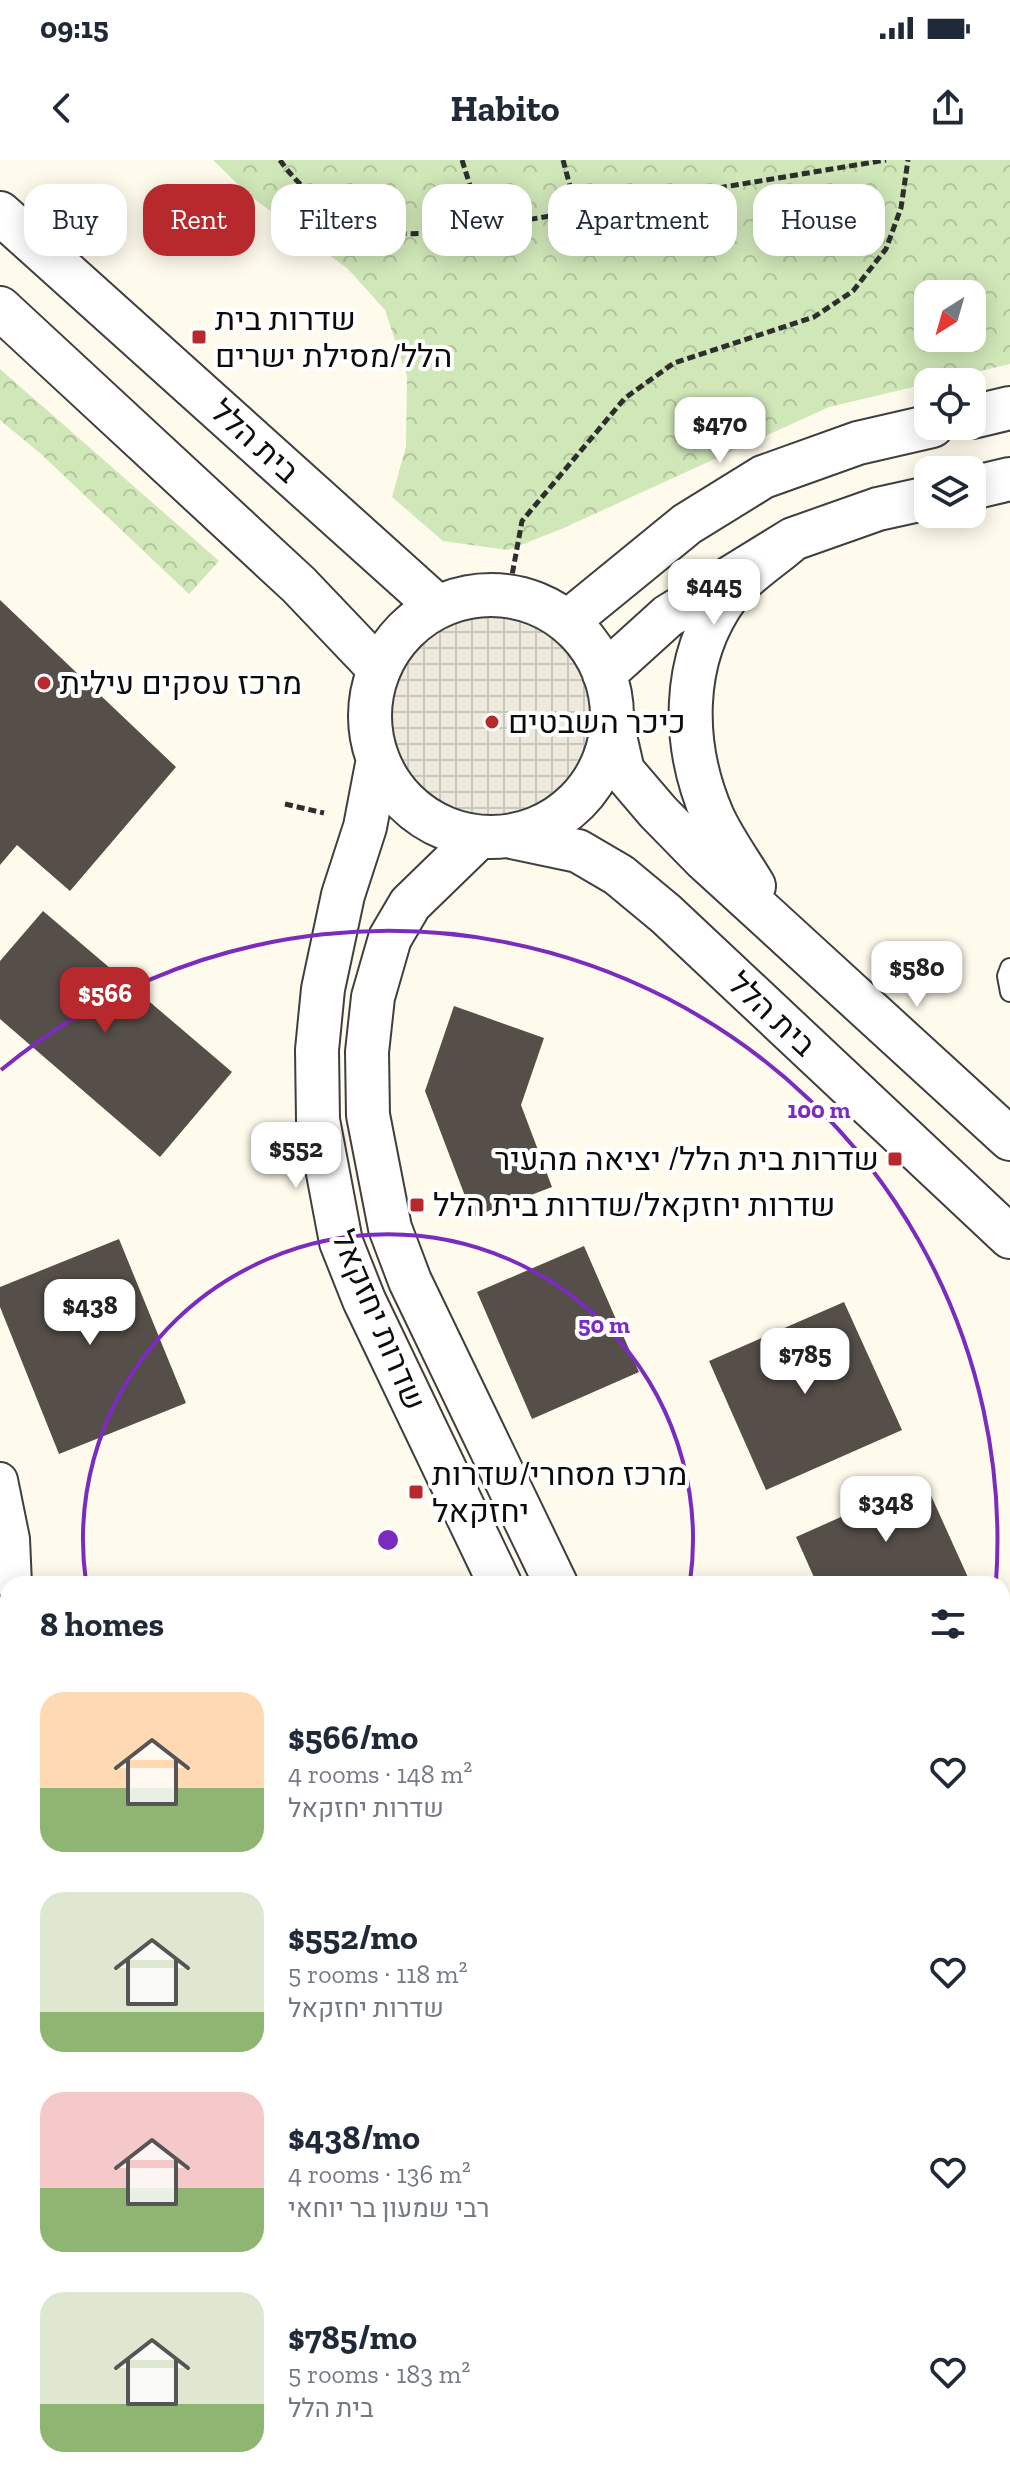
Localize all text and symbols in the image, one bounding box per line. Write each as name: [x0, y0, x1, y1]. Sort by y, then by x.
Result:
text: 09:15: [40, 10, 109, 46]
icon: back: [40, 86, 84, 130]
icon: share: [926, 86, 970, 130]
text: Habito: [450, 87, 560, 130]
chip: Buy: [24, 184, 127, 256]
chip: Rent: [143, 184, 255, 256]
chip: Filters: [271, 184, 406, 256]
chip: New: [422, 184, 532, 256]
chip: Apartment: [548, 184, 737, 256]
chip: House: [753, 184, 885, 256]
north arrow: [914, 280, 986, 352]
map controls: [914, 280, 986, 528]
place label: שדרות בית הלל/מסילת ישרים: [215, 300, 452, 375]
marker: שדרות בית הלל/מסילת ישרים: [190, 328, 208, 346]
button: locate: [914, 368, 986, 440]
street label: בית הלל: [203, 392, 307, 490]
pin: $470: [673, 397, 767, 465]
text: $470: [693, 407, 747, 439]
button: layers: [914, 456, 986, 528]
pin: $445: [667, 559, 761, 627]
text: $445: [686, 569, 742, 601]
place label: מרכז עסקים עילית: [60, 664, 302, 702]
marker: מרכז עסקים עילית: [35, 674, 53, 692]
place label: כיכר השבטים: [508, 703, 686, 741]
marker: כיכר השבטים: [483, 713, 501, 731]
pin: $580: [870, 941, 964, 1009]
text: $580: [889, 951, 945, 983]
street label: בית הלל: [720, 964, 824, 1064]
pin: $566: [58, 967, 152, 1035]
text: $566: [78, 977, 132, 1009]
text: 100 m: [788, 1095, 850, 1124]
pin: $552: [249, 1122, 343, 1190]
text: $552: [269, 1132, 323, 1164]
place label: שדרות בית הלל/ יציאה מהעיר: [495, 1140, 879, 1178]
marker: שדרות בית הלל/ יציאה מהעיר: [886, 1150, 904, 1168]
place label: שדרות יחזקאל/שדרות בית הלל: [433, 1186, 835, 1224]
marker: שדרות יחזקאל/שדרות בית הלל: [408, 1196, 426, 1214]
street label: שדרות יחזקאל: [324, 1224, 434, 1416]
pin: $438: [43, 1279, 137, 1347]
text: $438: [62, 1289, 118, 1321]
text: 50 m: [578, 1310, 630, 1339]
pin: $785: [758, 1328, 852, 1396]
text: $785: [778, 1338, 832, 1370]
place label: מרכז מסחרי/שדרות יחזקאל: [432, 1455, 687, 1530]
pin: $348: [839, 1476, 933, 1544]
marker: מרכז מסחרי/שדרות יחזקאל: [407, 1483, 425, 1501]
text: $348: [858, 1486, 914, 1518]
centre of rings: [374, 1526, 402, 1554]
icon: filters: [926, 1602, 970, 1646]
text: 8 homes: [40, 1604, 164, 1645]
text: $566/mo: [288, 1717, 418, 1758]
icon: home: [104, 1724, 200, 1820]
icon: heart: [926, 1750, 970, 1794]
text: 4 rooms · 148 m²: [288, 1758, 472, 1790]
text: שדרות יחזקאל: [288, 1792, 444, 1824]
text: $552/mo: [288, 1917, 418, 1958]
icon: home: [104, 1924, 200, 2020]
icon: heart: [926, 1950, 970, 1994]
text: 5 rooms · 118 m²: [288, 1958, 468, 1990]
text: שדרות יחזקאל: [288, 1992, 444, 2024]
text: $438/mo: [288, 2117, 420, 2158]
icon: home: [104, 2124, 200, 2220]
icon: heart: [926, 2150, 970, 2194]
text: 4 rooms · 136 m²: [288, 2158, 471, 2190]
text: רבי שמעון בר יוחאי: [288, 2192, 490, 2224]
text: $785/mo: [288, 2317, 417, 2358]
icon: home: [104, 2324, 200, 2420]
icon: heart: [926, 2350, 970, 2394]
text: 5 rooms · 183 m²: [288, 2358, 470, 2390]
text: בית הלל: [288, 2392, 374, 2424]

